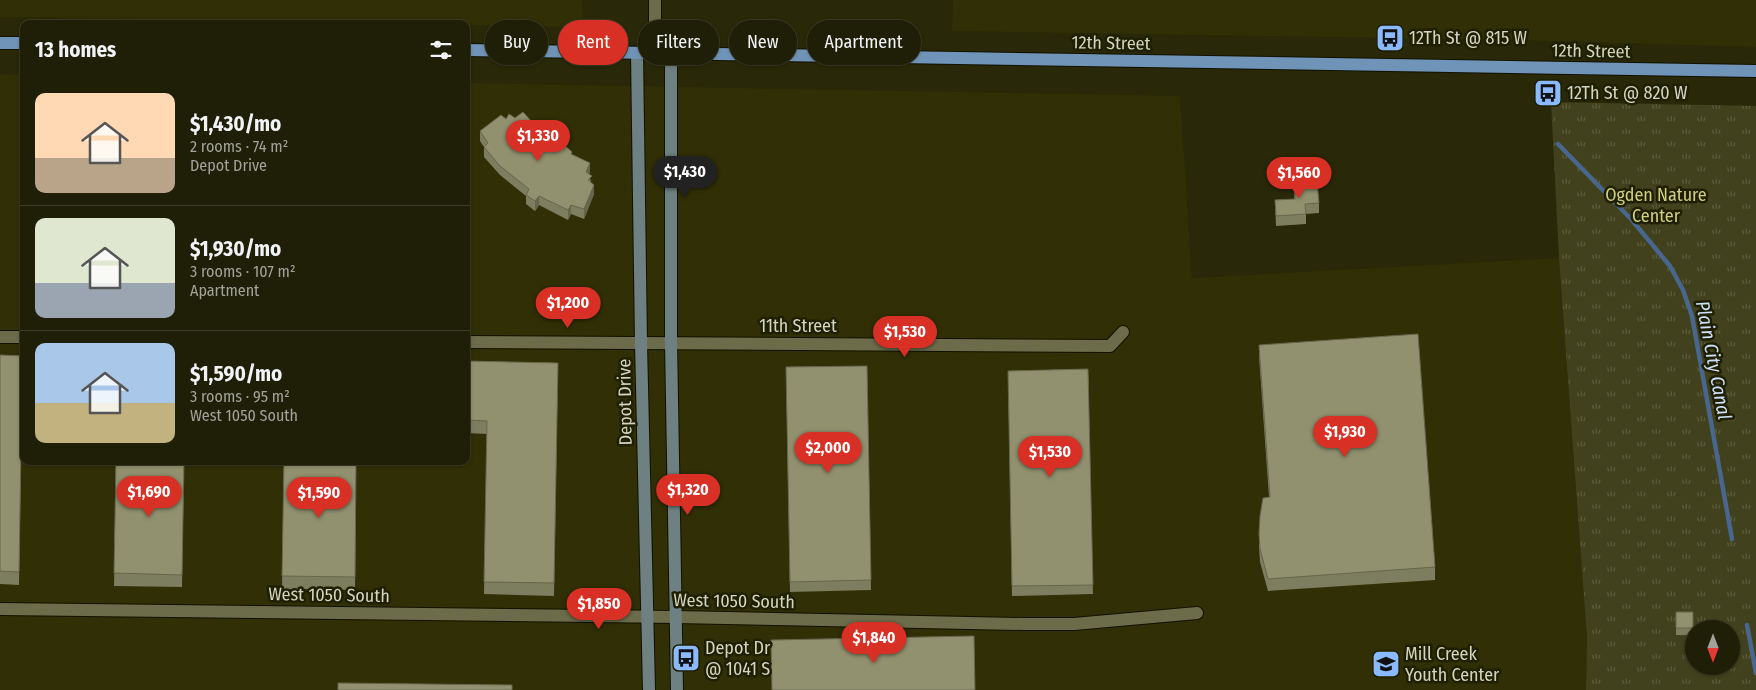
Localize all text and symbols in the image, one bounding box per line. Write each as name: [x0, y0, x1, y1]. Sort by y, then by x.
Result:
chip: Buy: [485, 20, 548, 65]
chip: Rent: [558, 20, 628, 65]
chip: Filters: [638, 20, 719, 65]
chip: New: [729, 20, 797, 65]
chip: Apartment: [807, 20, 921, 65]
bus stop icon: 12Th St @ 815 W: [1375, 23, 1405, 53]
place label: 12Th St @ 815 W: [1409, 27, 1528, 49]
street label: 12th Street: [1071, 31, 1151, 55]
icon: filters: [427, 36, 455, 64]
text: 13 homes: [35, 37, 116, 63]
street label: 12th Street: [1551, 39, 1631, 63]
bus stop icon: 12Th St @ 820 W: [1533, 78, 1563, 108]
place label: 12Th St @ 820 W: [1567, 82, 1688, 104]
text: $1,430/mo: [190, 111, 281, 137]
icon: home: [75, 113, 135, 173]
pin: $1,330: [497, 120, 579, 162]
text: $1,330: [517, 126, 559, 145]
text: 2 rooms · 74 m²: [190, 137, 288, 156]
text: Depot Drive: [190, 156, 267, 175]
pin: $1,430: [644, 156, 726, 198]
pin: $1,560: [1258, 156, 1340, 199]
text: $1,430: [664, 162, 706, 181]
text: $1,560: [1278, 163, 1320, 182]
park label: Ogden Nature Center: [1605, 184, 1707, 227]
text: $1,930/mo: [190, 236, 281, 262]
icon: home: [75, 238, 135, 298]
text: 3 rooms · 107 m²: [190, 262, 296, 281]
text: Apartment: [190, 281, 259, 300]
pin: $1,200: [527, 286, 609, 329]
text: $1,200: [547, 293, 589, 312]
water label: Plain City Canal: [1691, 299, 1736, 421]
street label: 11th Street: [759, 315, 837, 337]
pin: $1,530: [864, 316, 946, 358]
text: $1,530: [884, 322, 926, 341]
street label: Depot Drive: [613, 358, 637, 445]
text: $1,590/mo: [190, 361, 282, 387]
icon: home: [75, 363, 135, 423]
text: 3 rooms · 95 m²: [190, 387, 290, 406]
text: West 1050 South: [190, 406, 298, 425]
pin: $1,930: [1304, 416, 1386, 458]
text: $1,930: [1324, 422, 1366, 441]
pin: $2,000: [787, 432, 869, 474]
pin: $1,530: [1009, 436, 1091, 478]
text: $2,000: [806, 438, 850, 457]
text: $1,530: [1029, 442, 1071, 461]
pin: $1,320: [647, 474, 729, 516]
pin: $1,690: [108, 476, 190, 518]
pin: $1,590: [278, 476, 360, 519]
text: $1,320: [667, 480, 709, 499]
text: $1,690: [128, 482, 170, 501]
text: $1,590: [298, 483, 340, 502]
street label: West 1050 South: [268, 583, 390, 607]
pin: $1,850: [558, 588, 640, 630]
street label: West 1050 South: [673, 589, 795, 613]
text: $1,850: [578, 594, 620, 613]
north arrow: [1685, 620, 1740, 675]
map controls: [1685, 620, 1740, 675]
pin: $1,840: [833, 622, 915, 664]
text: $1,840: [852, 628, 896, 647]
place label: Depot Dr @ 1041 S: [705, 637, 771, 680]
bus stop icon: Depot Dr @ 1041 S: [671, 643, 701, 673]
place label: Mill Creek Youth Center: [1405, 643, 1500, 686]
school or university icon: Mill Creek Youth Center: [1371, 649, 1401, 679]

